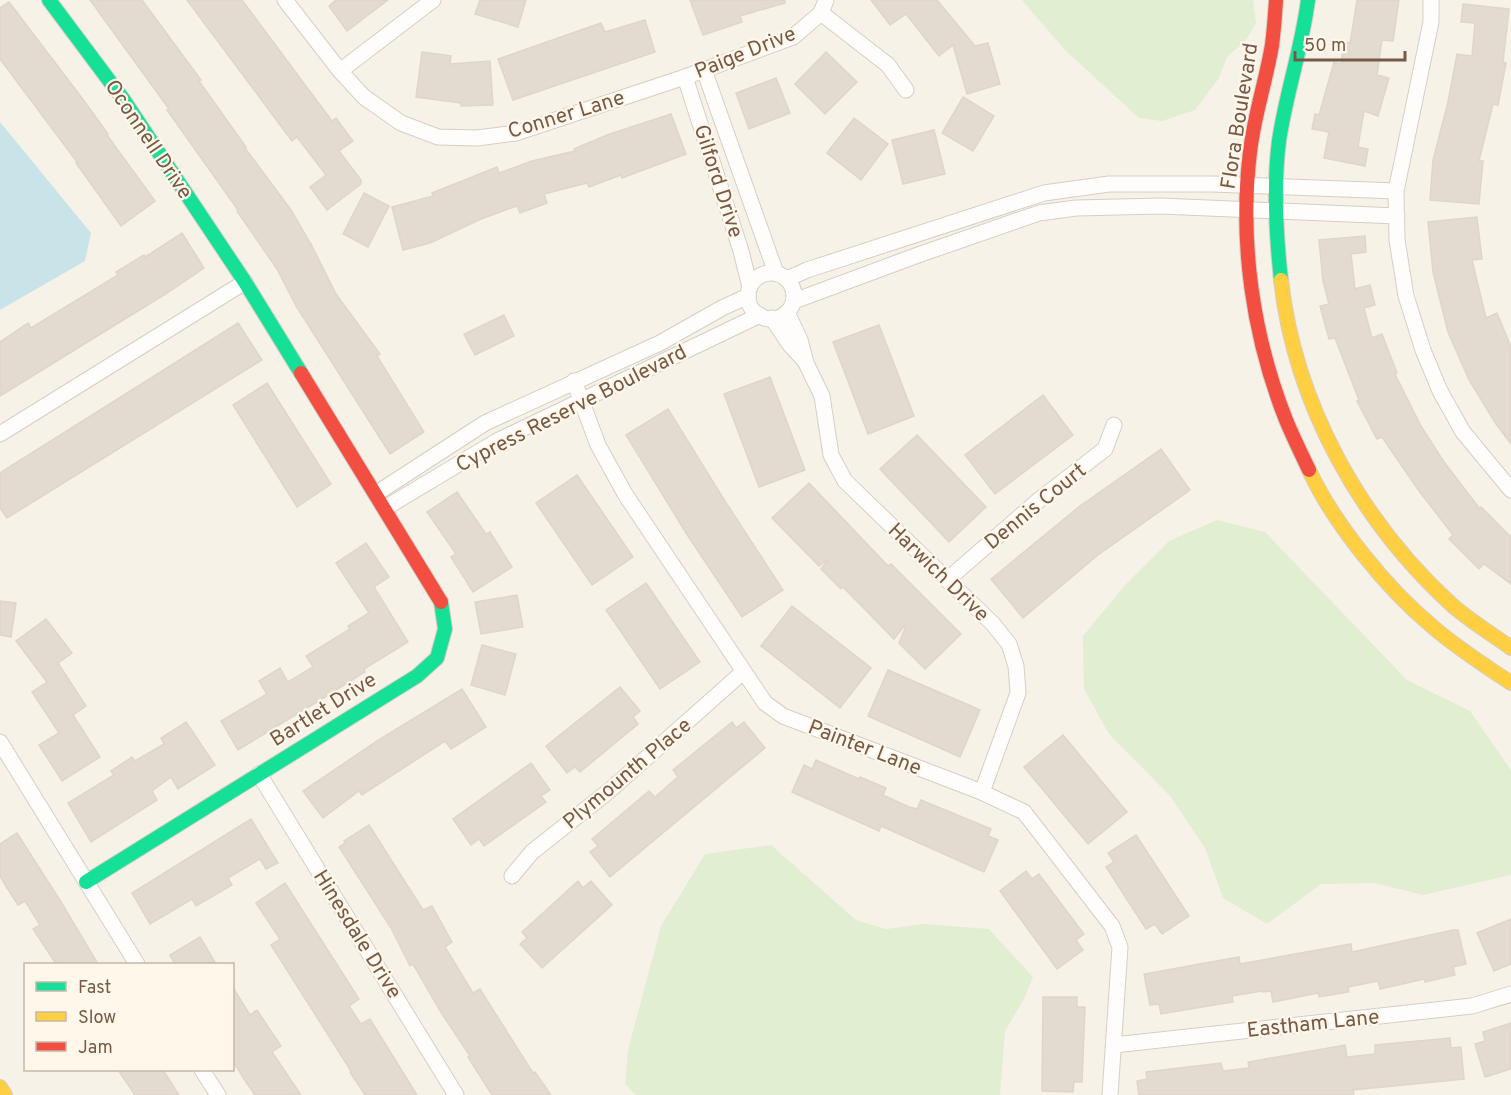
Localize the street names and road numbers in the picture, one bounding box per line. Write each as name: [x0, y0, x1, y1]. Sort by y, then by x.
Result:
street label: Paige Drive: [691, 21, 800, 86]
street label: Flora Boulevard: [1216, 41, 1265, 191]
street label: Oconnell Drive: [98, 75, 198, 205]
street label: Conner Lane: [505, 85, 628, 146]
street label: Gilford Drive: [687, 121, 749, 242]
street label: Cypress Reserve Boulevard: [452, 339, 692, 479]
street label: Dennis Court: [979, 458, 1092, 557]
street label: Harwich Drive: [881, 518, 994, 628]
street label: Bartlet Drive: [266, 667, 382, 754]
street label: Plymounth Place: [558, 712, 698, 836]
street label: Painter Lane: [804, 714, 925, 782]
street label: Hinesdale Drive: [306, 865, 407, 1004]
street label: Eastham Lane: [1246, 1004, 1381, 1045]

